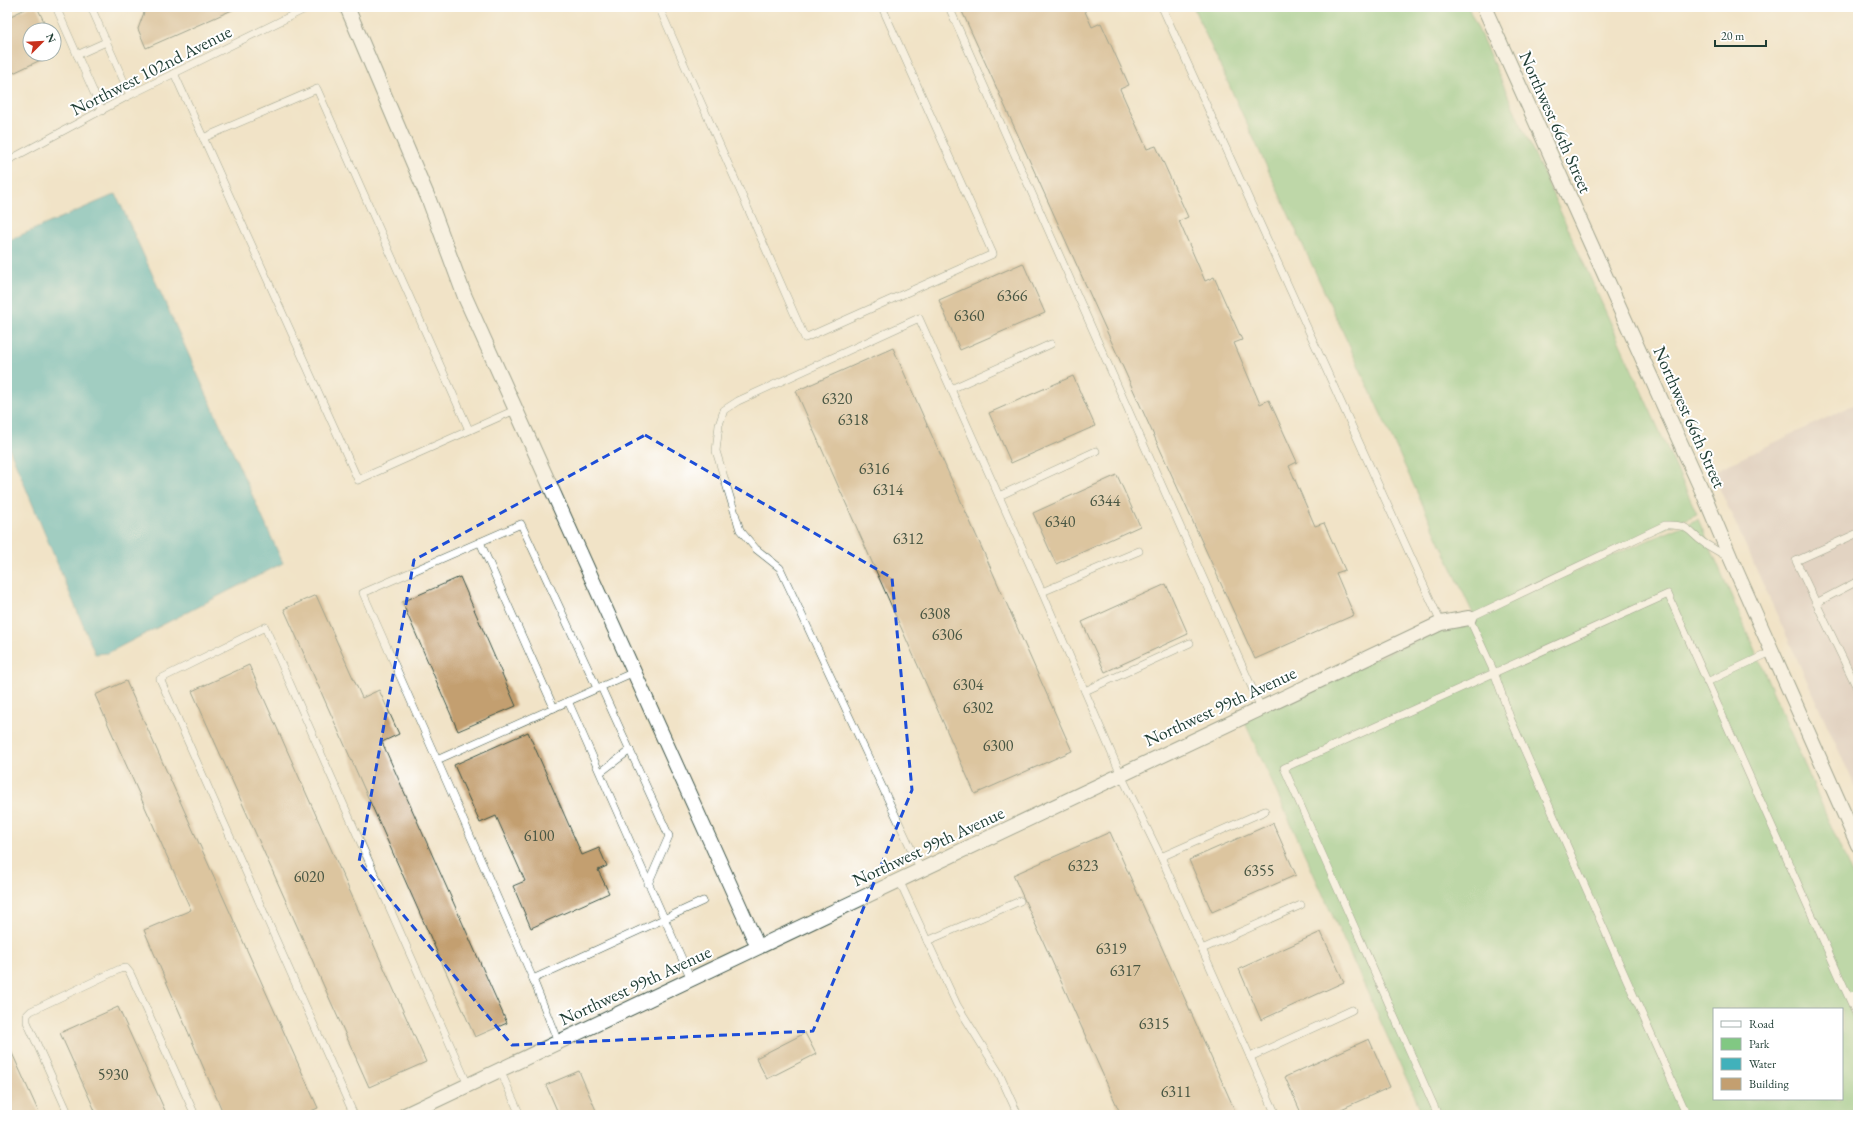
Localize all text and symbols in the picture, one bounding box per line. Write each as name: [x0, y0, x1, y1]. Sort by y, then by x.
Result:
street label: Northwest 102nd Avenue: [67, 19, 235, 121]
north arrow: [22, 22, 62, 62]
scale bar: [1715, 22, 1766, 48]
text: 20 m: [1721, 28, 1745, 44]
text: N: [43, 31, 59, 45]
street label: Northwest 66th Street: [1514, 47, 1598, 197]
house number: 6366: [997, 285, 1028, 306]
house number: 6360: [954, 305, 985, 326]
street label: Northwest 66th Street: [1648, 342, 1732, 492]
house number: 6320: [822, 388, 853, 409]
house number: 6318: [838, 409, 869, 430]
house number: 6316: [859, 458, 890, 479]
house number: 6314: [873, 479, 904, 500]
house number: 6344: [1090, 490, 1121, 511]
house number: 6340: [1045, 511, 1076, 532]
house number: 6312: [893, 528, 924, 549]
house number: 6308: [920, 603, 951, 624]
house number: 6306: [932, 624, 963, 645]
street label: Northwest 99th Avenue: [1140, 661, 1300, 751]
house number: 6304: [953, 674, 984, 695]
house number: 6302: [963, 697, 994, 718]
house number: 6300: [983, 735, 1014, 756]
street label: Northwest 99th Avenue: [848, 801, 1008, 891]
house number: 6100: [524, 825, 555, 846]
house number: 6323: [1068, 855, 1099, 876]
house number: 6355: [1244, 860, 1274, 881]
house number: 6020: [294, 866, 325, 887]
house number: 6319: [1096, 938, 1127, 959]
street label: Northwest 99th Avenue: [555, 940, 715, 1030]
house number: 6317: [1110, 960, 1141, 981]
legend: [1713, 1008, 1843, 1100]
house number: 6315: [1139, 1013, 1169, 1034]
text: Road: [1749, 1016, 1775, 1032]
text: Park: [1749, 1036, 1770, 1052]
text: Water: [1749, 1056, 1776, 1072]
house number: 5930: [98, 1064, 129, 1085]
text: Building: [1749, 1076, 1790, 1092]
house number: 6311: [1161, 1081, 1191, 1102]

